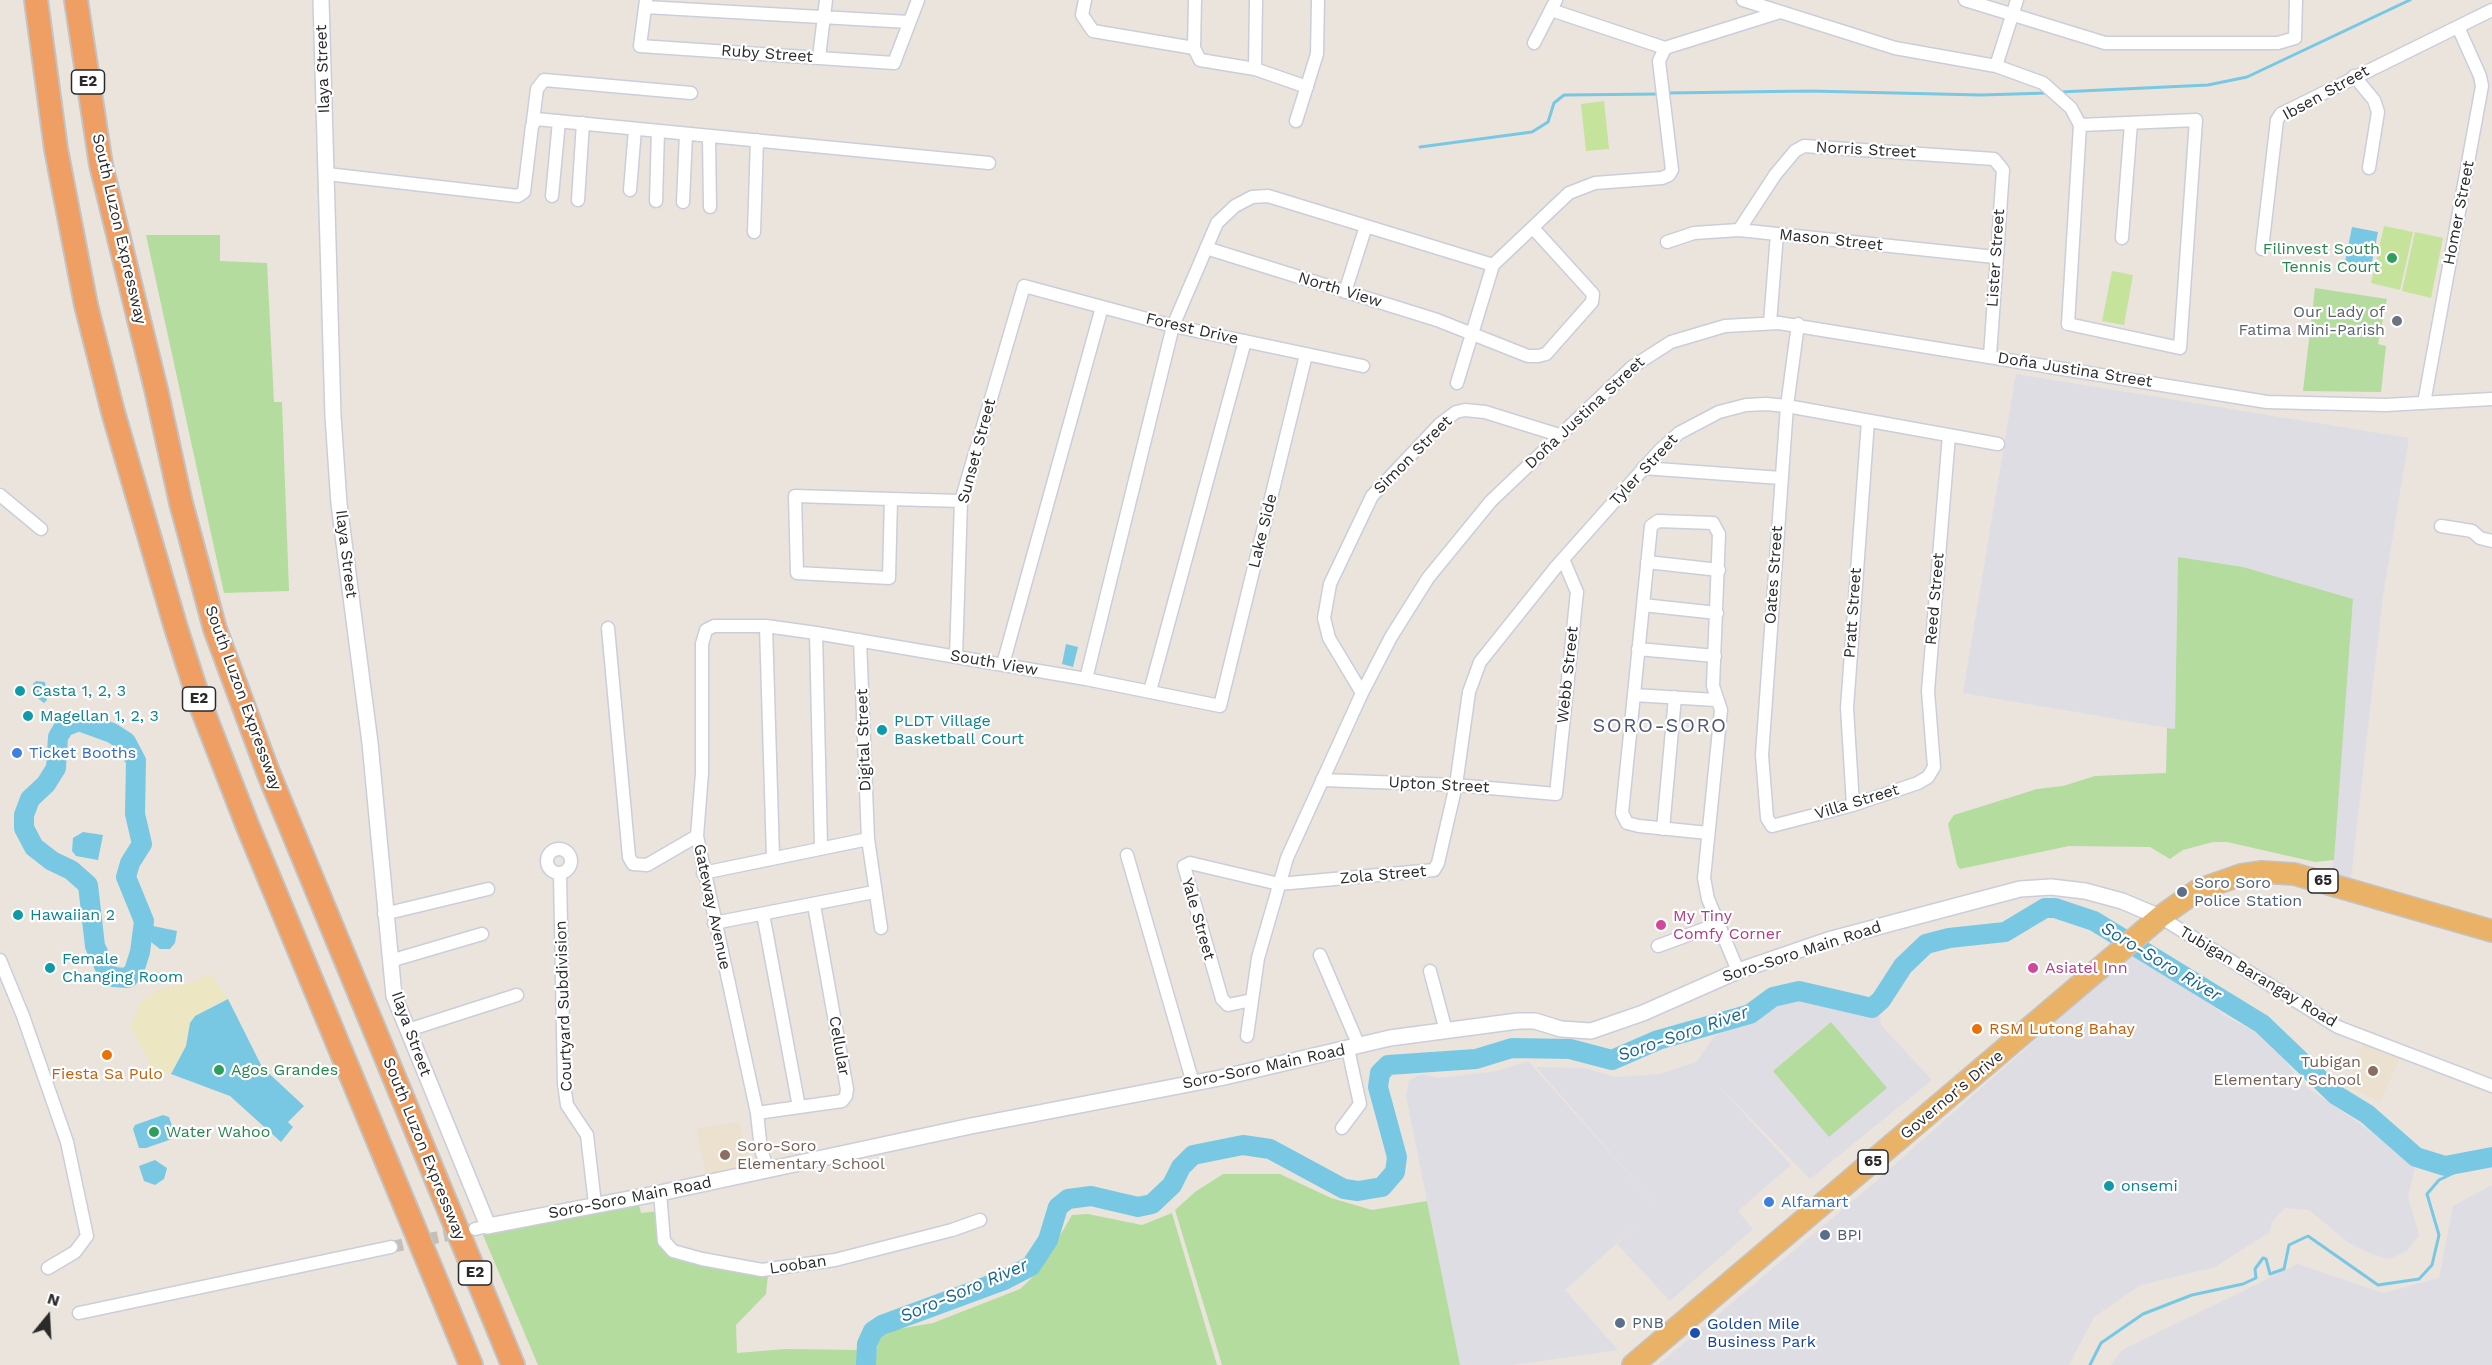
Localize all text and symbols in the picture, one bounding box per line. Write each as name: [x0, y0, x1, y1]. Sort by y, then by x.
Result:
street label: Ilaya Street: [312, 24, 334, 114]
street label: Ruby Street: [720, 41, 814, 67]
street label: Ibsen Street: [2279, 61, 2373, 125]
road number: E2: [72, 70, 104, 94]
street label: South Luzon Expressway: [88, 132, 150, 326]
street label: Norris Street: [1815, 138, 1917, 162]
street label: Homer Street: [2439, 159, 2479, 267]
street label: Lister Street: [1983, 208, 2009, 308]
street label: Mason Street: [1778, 225, 1884, 255]
place label: Filinvest South Tennis Court: [2263, 239, 2380, 277]
marker: Filinvest South Tennis Court: [2385, 251, 2399, 265]
street label: North View: [1296, 268, 1384, 312]
place label: Our Lady of Fatima Mini-Parish: [2238, 302, 2385, 340]
street label: Forest Drive: [1144, 309, 1240, 349]
marker: Our Lady of Fatima Mini-Parish: [2390, 314, 2404, 328]
street label: Doña Justina Street: [1996, 348, 2154, 392]
street label: Doña Justina Street: [1521, 353, 1649, 473]
street label: Sunset Street: [954, 397, 1000, 505]
street label: Simon Street: [1370, 412, 1456, 498]
street label: Tyler Street: [1606, 430, 1682, 510]
street label: Lake Side: [1245, 492, 1281, 570]
street label: Ilaya Street: [331, 509, 361, 599]
street label: Oates Street: [1761, 525, 1787, 625]
street label: Reed Street: [1921, 552, 1949, 646]
street label: Pratt Street: [1840, 567, 1866, 659]
street label: South Luzon Expressway: [201, 603, 285, 793]
street label: Webb Street: [1553, 625, 1583, 725]
street label: South View: [949, 646, 1039, 680]
place label: Casta 1, 2, 3: [32, 681, 126, 701]
marker: Casta 1, 2, 3: [13, 684, 27, 698]
road number: E2: [182, 687, 216, 711]
street label: Digital Street: [853, 688, 875, 792]
place label: Magellan 1, 2, 3: [40, 706, 159, 726]
marker: Magellan 1, 2, 3: [21, 709, 35, 723]
place label: PLDT Village Basketball Court: [894, 711, 1024, 749]
district label: SORO-SORO: [1592, 714, 1728, 738]
marker: PLDT Village Basketball Court: [875, 723, 889, 737]
place label: Ticket Booths: [29, 743, 136, 763]
marker: Ticket Booths: [10, 746, 24, 760]
street label: Upton Street: [1388, 773, 1490, 797]
street label: Villa Street: [1813, 780, 1901, 824]
street label: Gateway Avenue: [689, 842, 735, 972]
street label: Zola Street: [1339, 862, 1427, 888]
road number: 65: [2308, 869, 2338, 893]
place label: Soro Soro Police Station: [2194, 873, 2302, 911]
street label: Yale Street: [1177, 876, 1219, 962]
marker: Soro Soro Police Station: [2175, 885, 2189, 899]
place label: Hawaiian 2: [30, 905, 115, 925]
place label: My Tiny Comfy Corner: [1673, 906, 1781, 944]
marker: Hawaiian 2: [11, 908, 25, 922]
street label: Soro-Soro Main Road: [1720, 917, 1884, 987]
marker: My Tiny Comfy Corner: [1654, 918, 1668, 932]
water label: Soro-Soro River: [2097, 918, 2225, 1006]
street label: Courtyard Subdivision: [551, 920, 577, 1092]
street label: Tubigan Barangay Road: [2176, 922, 2340, 1032]
place label: Female Changing Room: [62, 949, 183, 987]
place label: Asiatel Inn: [2045, 958, 2128, 978]
marker: Female Changing Room: [43, 961, 57, 975]
marker: Asiatel Inn: [2026, 961, 2040, 975]
street label: Ilaya Street: [387, 989, 435, 1079]
water label: Soro-Soro River: [1615, 1002, 1751, 1066]
street label: Cellular: [824, 1015, 854, 1077]
place label: RSM Lutong Bahay: [1989, 1019, 2135, 1039]
marker: RSM Lutong Bahay: [1970, 1022, 1984, 1036]
street label: Soro-Soro Main Road: [1181, 1040, 1347, 1094]
street label: Governor's Drive: [1897, 1046, 2007, 1144]
marker: Fiesta Sa Pulo: [100, 1048, 114, 1062]
place label: Tubigan Elementary School: [2213, 1052, 2361, 1090]
street label: South Luzon Expressway: [379, 1055, 469, 1243]
place label: Agos Grandes: [231, 1060, 338, 1080]
marker: Agos Grandes: [212, 1063, 226, 1077]
place label: Fiesta Sa Pulo: [51, 1064, 163, 1084]
marker: Tubigan Elementary School: [2366, 1064, 2380, 1078]
place label: Water Wahoo: [166, 1122, 270, 1142]
marker: Water Wahoo: [147, 1125, 161, 1139]
place label: Soro-Soro Elementary School: [737, 1136, 885, 1174]
marker: Soro-Soro Elementary School: [718, 1148, 732, 1162]
road number: 65: [1858, 1150, 1888, 1174]
street label: Soro-Soro Main Road: [547, 1173, 713, 1223]
place label: onsemi: [2121, 1176, 2178, 1196]
marker: onsemi: [2102, 1179, 2116, 1193]
place label: Alfamart: [1781, 1192, 1848, 1212]
marker: Alfamart: [1762, 1195, 1776, 1209]
place label: BPI: [1837, 1225, 1862, 1245]
marker: BPI: [1818, 1228, 1832, 1242]
street label: Looban: [768, 1251, 828, 1279]
water label: Soro-Soro River: [897, 1254, 1031, 1328]
road number: E2: [458, 1261, 492, 1285]
north arrow: [18, 1287, 78, 1347]
text: N: [45, 1289, 62, 1310]
place label: PNB: [1632, 1313, 1664, 1333]
place label: Golden Mile Business Park: [1707, 1314, 1816, 1352]
marker: PNB: [1613, 1316, 1627, 1330]
marker: Golden Mile Business Park: [1688, 1326, 1702, 1340]

